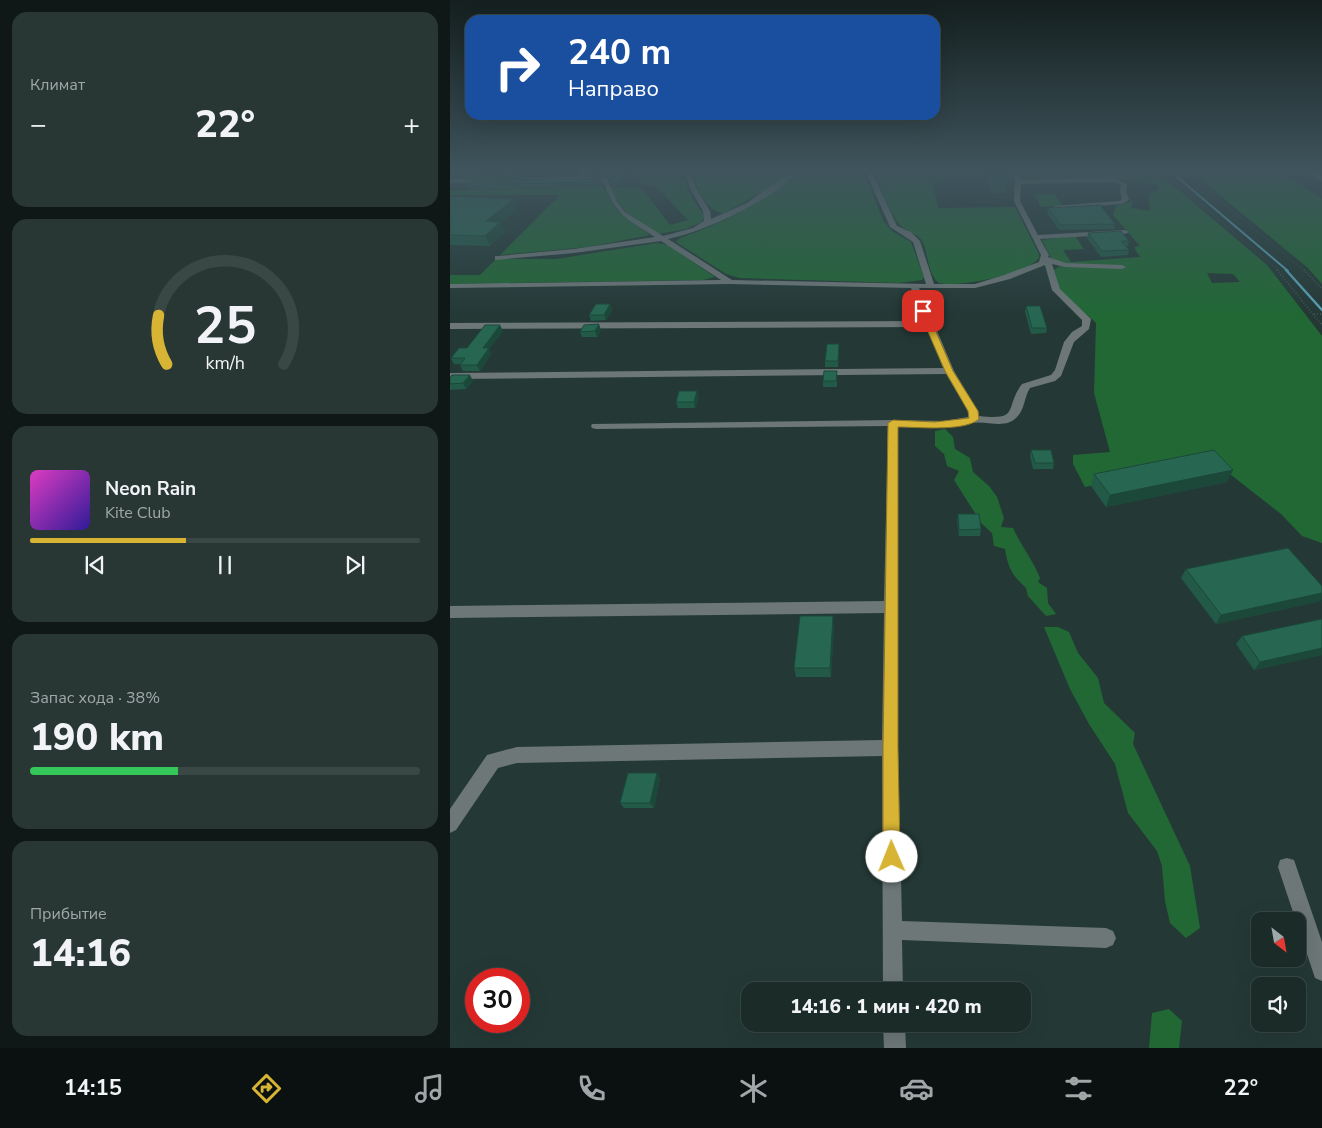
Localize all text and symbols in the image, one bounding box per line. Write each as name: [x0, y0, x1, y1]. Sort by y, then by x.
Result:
text: 240 m: [568, 29, 671, 76]
icon: right: [485, 35, 550, 100]
text: Климат: [30, 74, 85, 96]
text: Направо: [568, 74, 659, 104]
text: 22°: [195, 99, 255, 150]
text: −: [30, 106, 47, 144]
text: +: [403, 106, 420, 144]
text: 25: [194, 290, 256, 361]
pin: [902, 290, 944, 332]
icon: arrive: [909, 297, 937, 325]
text: km/h: [205, 351, 245, 375]
text: Neon Rain: [105, 476, 196, 502]
text: Kite Club: [105, 502, 171, 524]
icon: previous: [81, 551, 109, 579]
icon: pause: [211, 551, 239, 579]
icon: next: [341, 551, 369, 579]
text: Запас хода · 38%: [30, 687, 160, 709]
text: 190 km: [30, 712, 164, 763]
position arrow: [865, 830, 917, 882]
text: Прибытие: [30, 903, 107, 925]
north arrow: [1251, 912, 1306, 968]
map controls: [1251, 912, 1306, 1032]
text: 14:16: [30, 928, 131, 979]
speed limit sign: 30: [465, 968, 530, 1033]
button: sound: [1251, 977, 1306, 1032]
text: 14:16 · 1 мин · 420 m: [790, 994, 982, 1020]
icon: directions: [249, 1071, 284, 1106]
icon: music: [412, 1071, 447, 1106]
icon: phone: [574, 1071, 609, 1106]
icon: climate: [736, 1071, 771, 1106]
icon: car: [899, 1071, 934, 1106]
icon: filters: [1061, 1071, 1096, 1106]
text: 14:15: [64, 1073, 122, 1103]
text: 22°: [1223, 1073, 1258, 1103]

